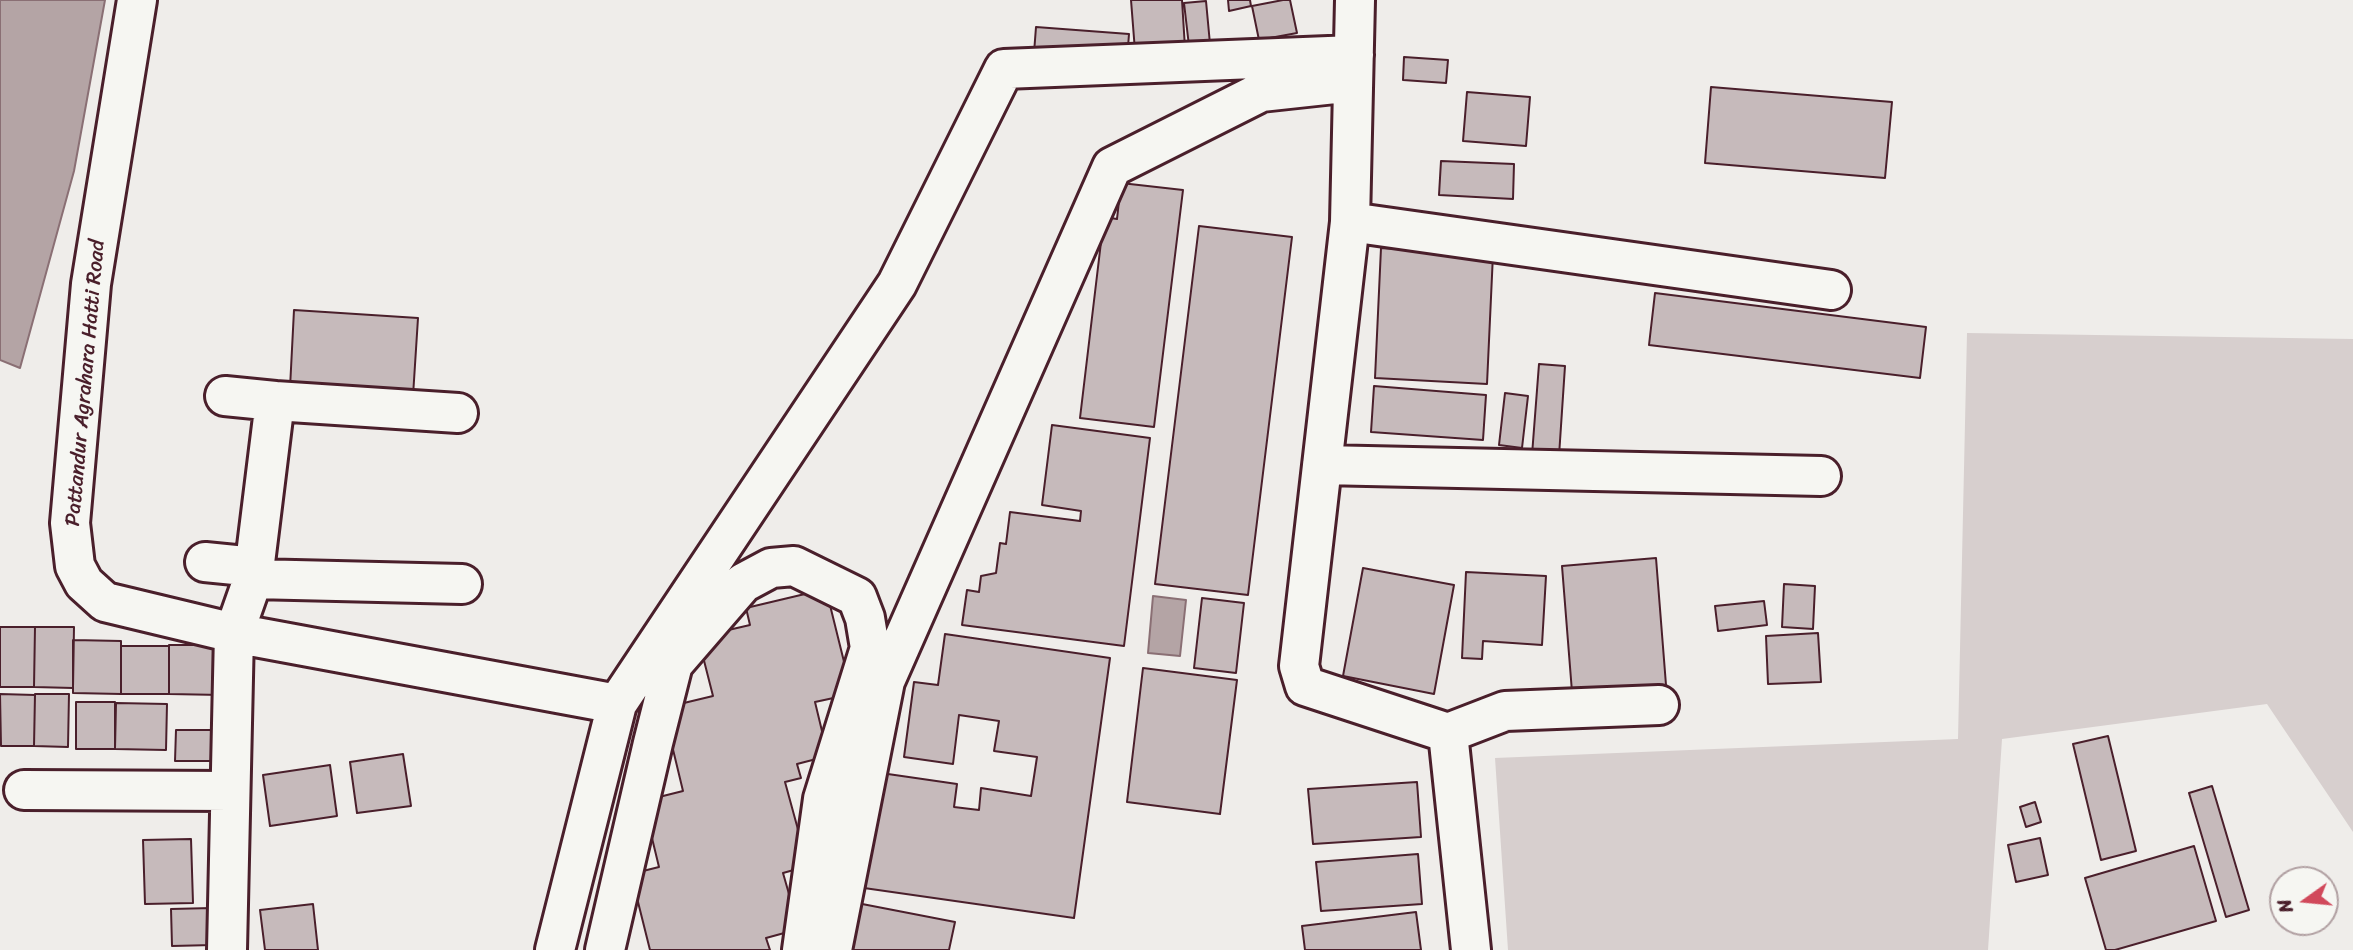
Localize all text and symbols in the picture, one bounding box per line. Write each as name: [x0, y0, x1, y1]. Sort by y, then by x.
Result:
street label: Pattandur Agrahara Hatti Road: [61, 239, 111, 527]
north arrow: [2269, 866, 2339, 936]
text: N: [2268, 895, 2303, 917]

